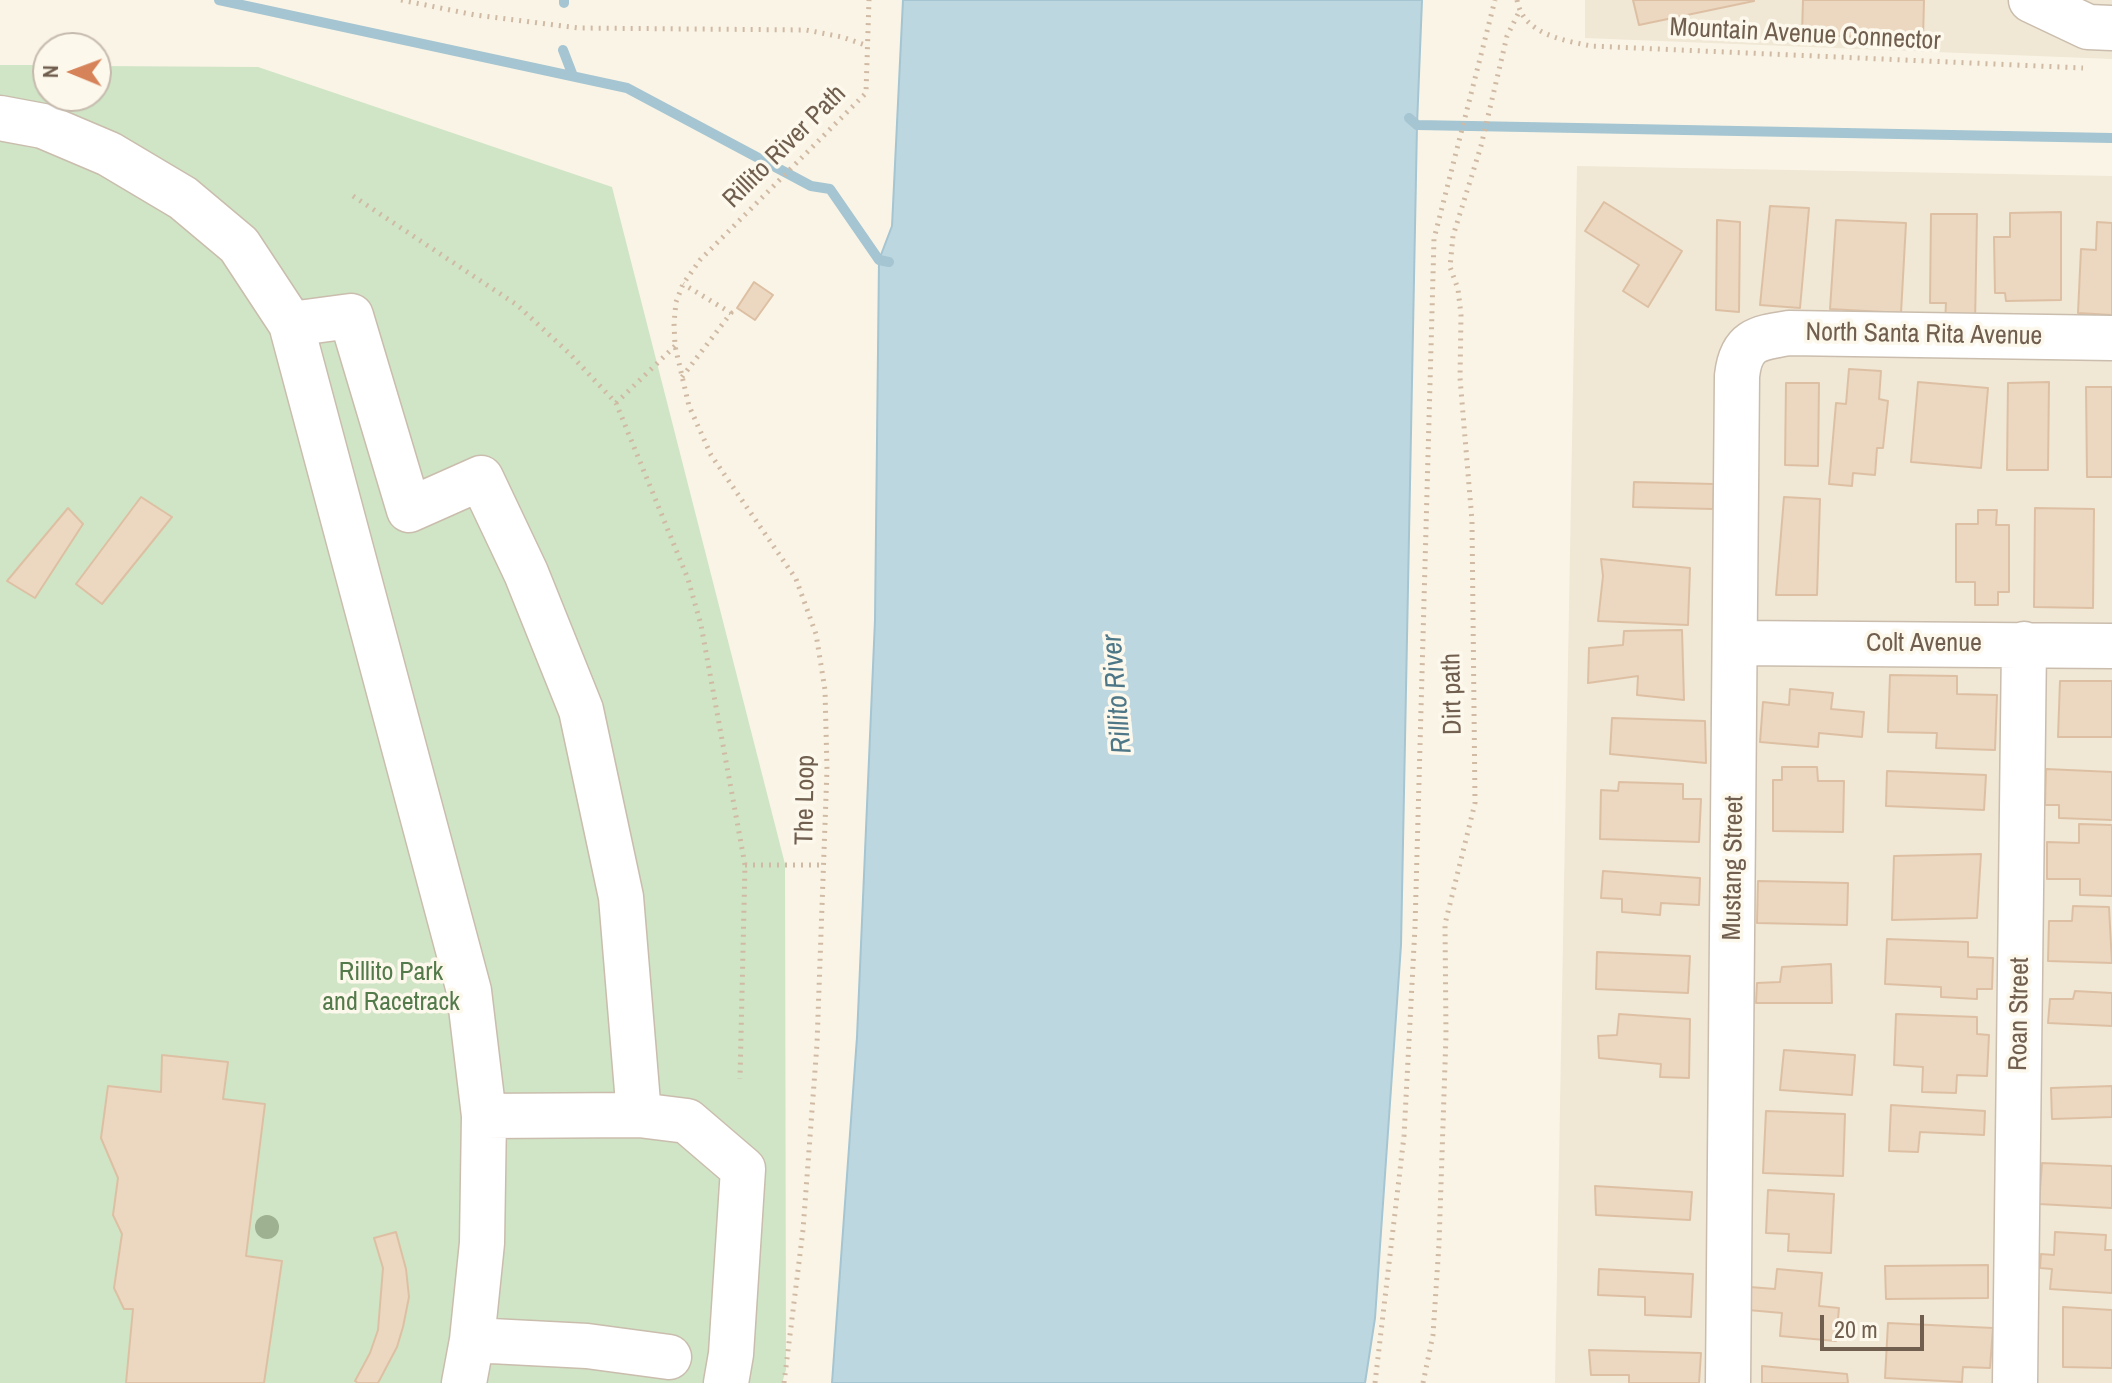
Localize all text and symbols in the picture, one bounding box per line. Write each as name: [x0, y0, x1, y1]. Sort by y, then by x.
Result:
street label: Mountain Avenue Connector: [1669, 12, 1941, 58]
north arrow: [32, 32, 112, 112]
text: N: [35, 65, 65, 78]
street label: Rillito River Path: [717, 79, 853, 215]
street label: North Santa Rita Avenue: [1805, 317, 2043, 353]
street label: Colt Avenue: [1866, 628, 1982, 660]
water label: Rillito River: [1096, 633, 1140, 755]
street label: Dirt path: [1437, 653, 1469, 735]
street label: The Loop: [790, 755, 822, 845]
street label: Mustang Street: [1717, 795, 1751, 941]
park label: Rillito Park and Racetrack: [322, 957, 460, 1018]
street label: Roan Street: [2003, 957, 2037, 1071]
scale bar: [1824, 1299, 1928, 1349]
text: 20 m: [1834, 1313, 1878, 1345]

